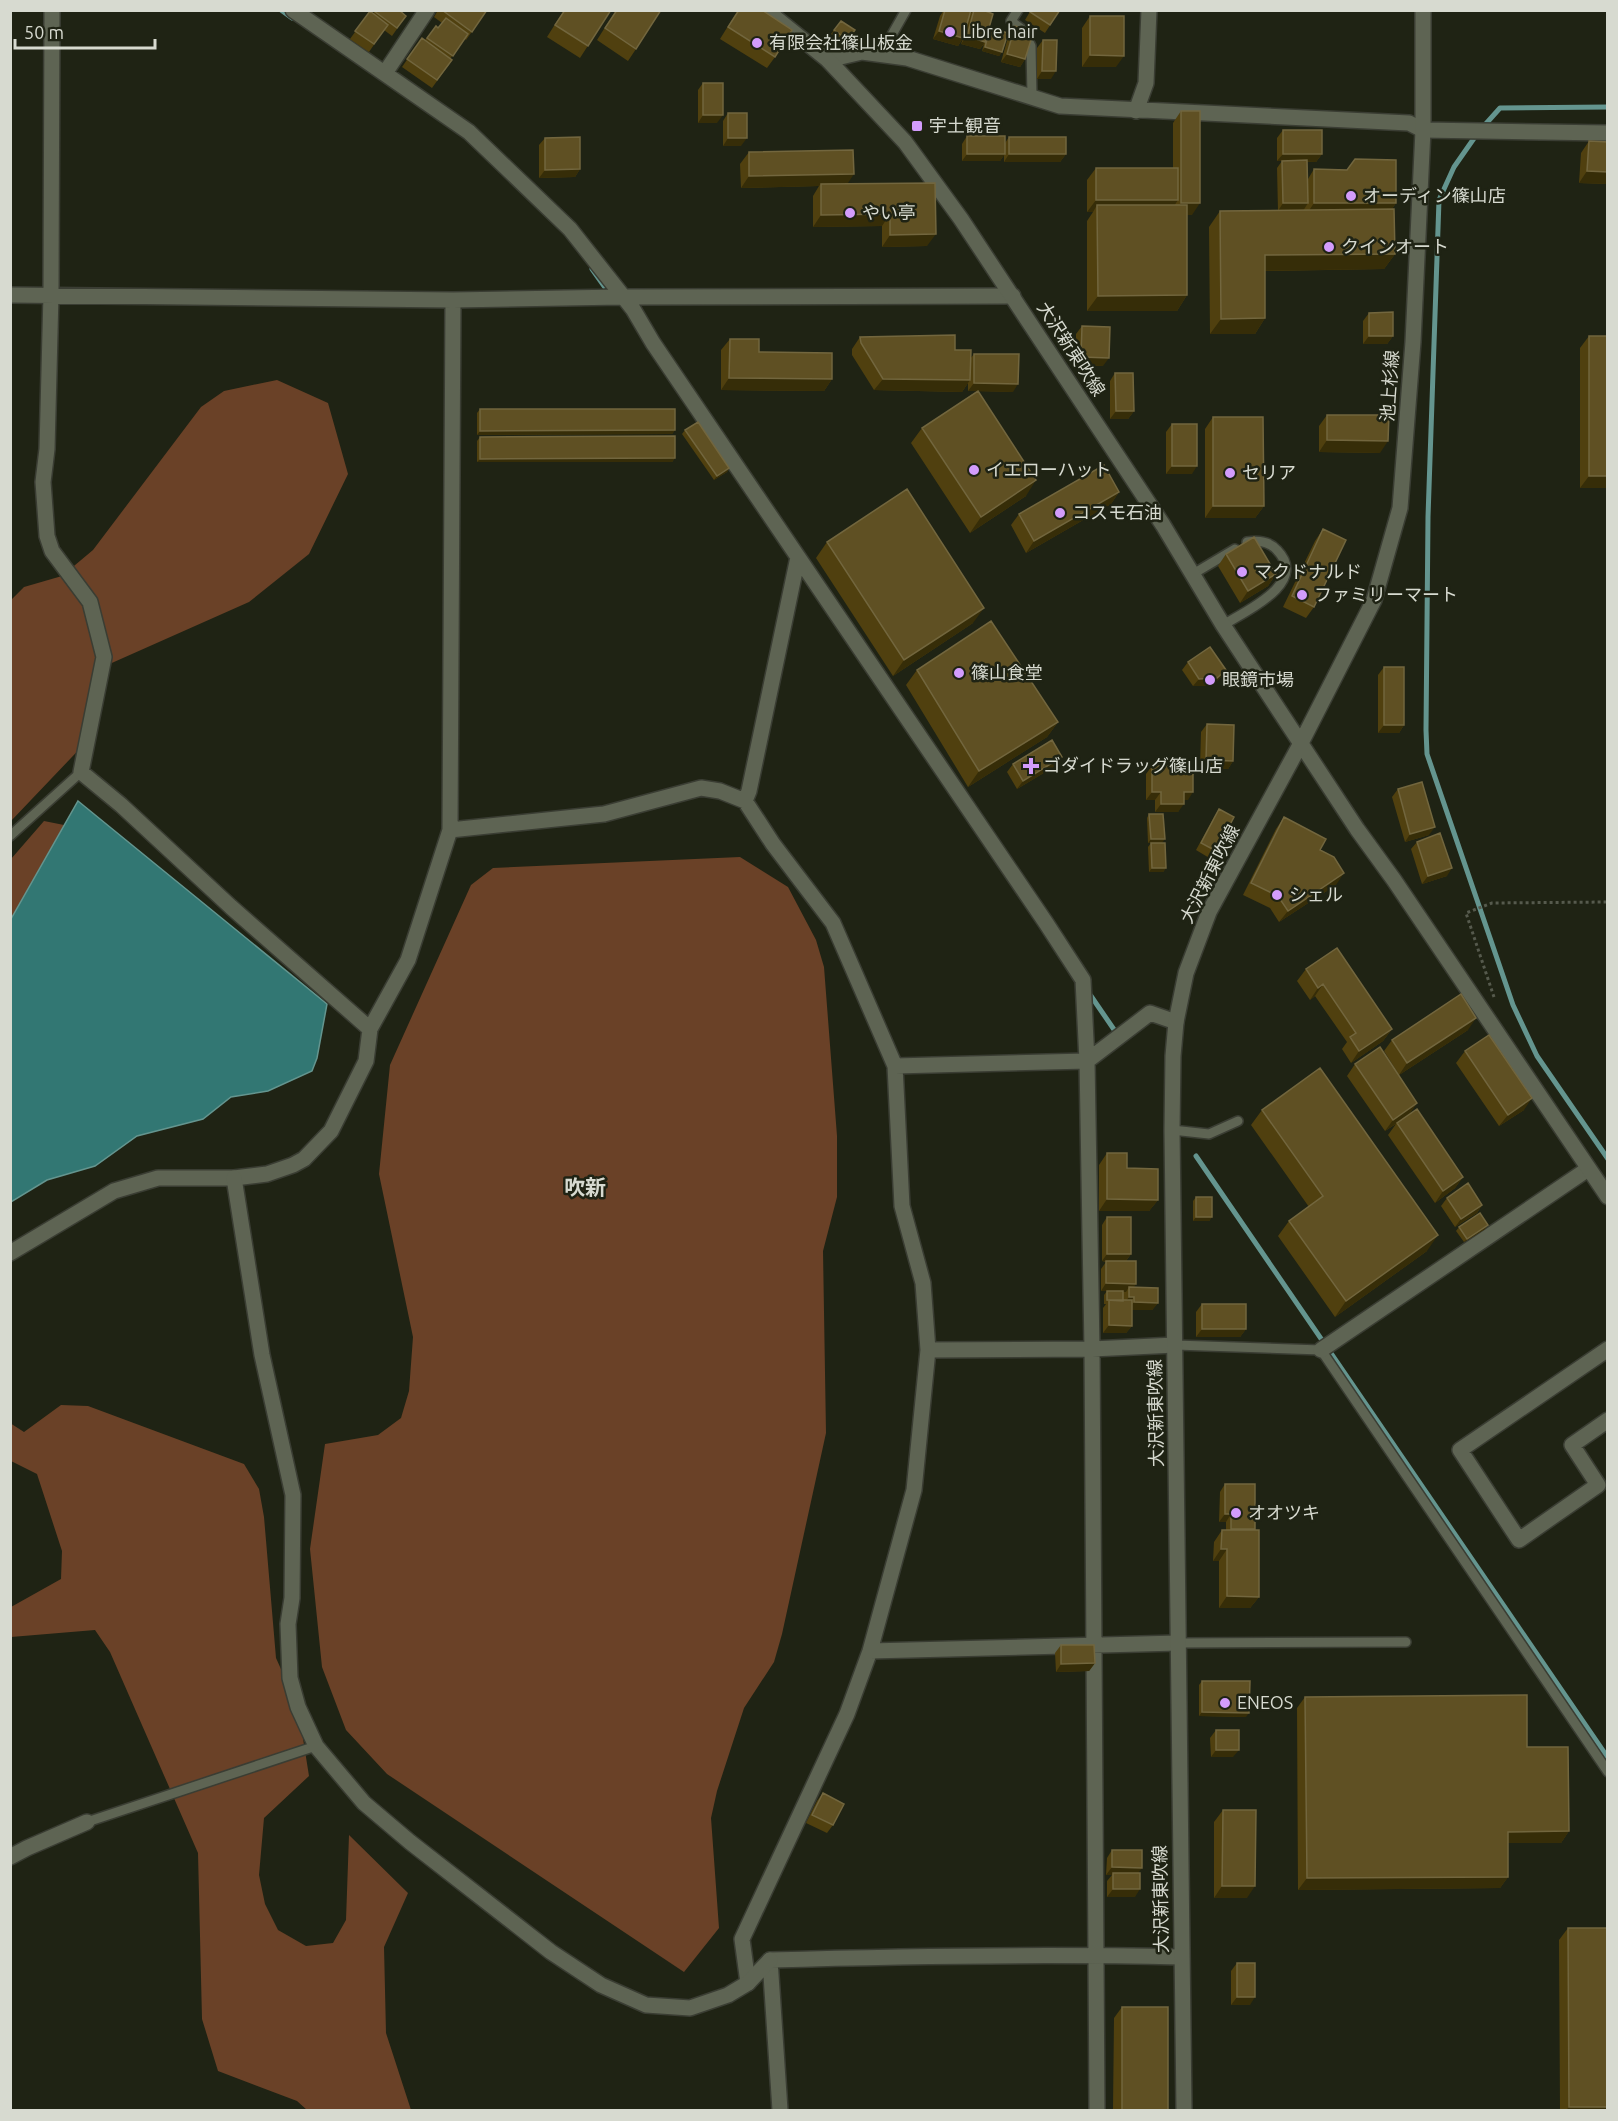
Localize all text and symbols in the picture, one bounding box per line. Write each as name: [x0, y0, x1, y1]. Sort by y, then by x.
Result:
scale bar: [15, 12, 154, 50]
place label: Libre hair: [962, 21, 1038, 41]
text: 50 m: [24, 22, 64, 42]
marker: Libre hair: [943, 25, 957, 39]
place label: 有限会社篠山板金: [769, 32, 913, 52]
marker: 有限会社篠山板金: [750, 36, 764, 50]
place label: 宇土観音: [929, 115, 1001, 135]
marker: 宇土観音: [910, 119, 924, 133]
place label: オーディン篠山店: [1363, 185, 1506, 205]
marker: オーディン篠山店: [1344, 189, 1358, 203]
place label: やい亭: [862, 202, 916, 222]
marker: やい亭: [843, 206, 857, 220]
place label: クインオート: [1341, 236, 1449, 256]
marker: クインオート: [1322, 240, 1336, 254]
street label: 大沢新東吹線: [1034, 298, 1110, 399]
street label: 池上杉線: [1377, 349, 1401, 423]
place label: イエローハット: [986, 459, 1111, 479]
place label: セリア: [1242, 462, 1296, 482]
marker: イエローハット: [967, 463, 981, 477]
marker: セリア: [1223, 466, 1237, 480]
place label: コスモ石油: [1072, 502, 1162, 522]
marker: コスモ石油: [1053, 506, 1067, 520]
place label: マクドナルド: [1254, 561, 1362, 581]
marker: マクドナルド: [1235, 565, 1249, 579]
place label: ファミリーマート: [1314, 584, 1458, 604]
marker: ファミリーマート: [1295, 588, 1309, 602]
place label: 篠山食堂: [971, 662, 1043, 682]
marker: 篠山食堂: [952, 666, 966, 680]
place label: 眼鏡市場: [1222, 669, 1294, 689]
marker: 眼鏡市場: [1203, 673, 1217, 687]
place label: ゴダイドラッグ篠山店: [1043, 755, 1223, 775]
marker: ゴダイドラッグ篠山店: [1024, 759, 1038, 773]
street label: 大沢新東吹線: [1176, 821, 1243, 926]
place label: シェル: [1289, 884, 1343, 904]
marker: シェル: [1270, 888, 1284, 902]
district label: 吹新: [564, 1175, 606, 1199]
street label: 大沢新東吹線: [1144, 1359, 1166, 1467]
place label: オオツキ: [1248, 1502, 1320, 1522]
marker: オオツキ: [1229, 1506, 1243, 1520]
place label: ENEOS: [1237, 1692, 1293, 1712]
marker: ENEOS: [1218, 1696, 1232, 1710]
street label: 大沢新東吹線: [1149, 1845, 1171, 1953]

